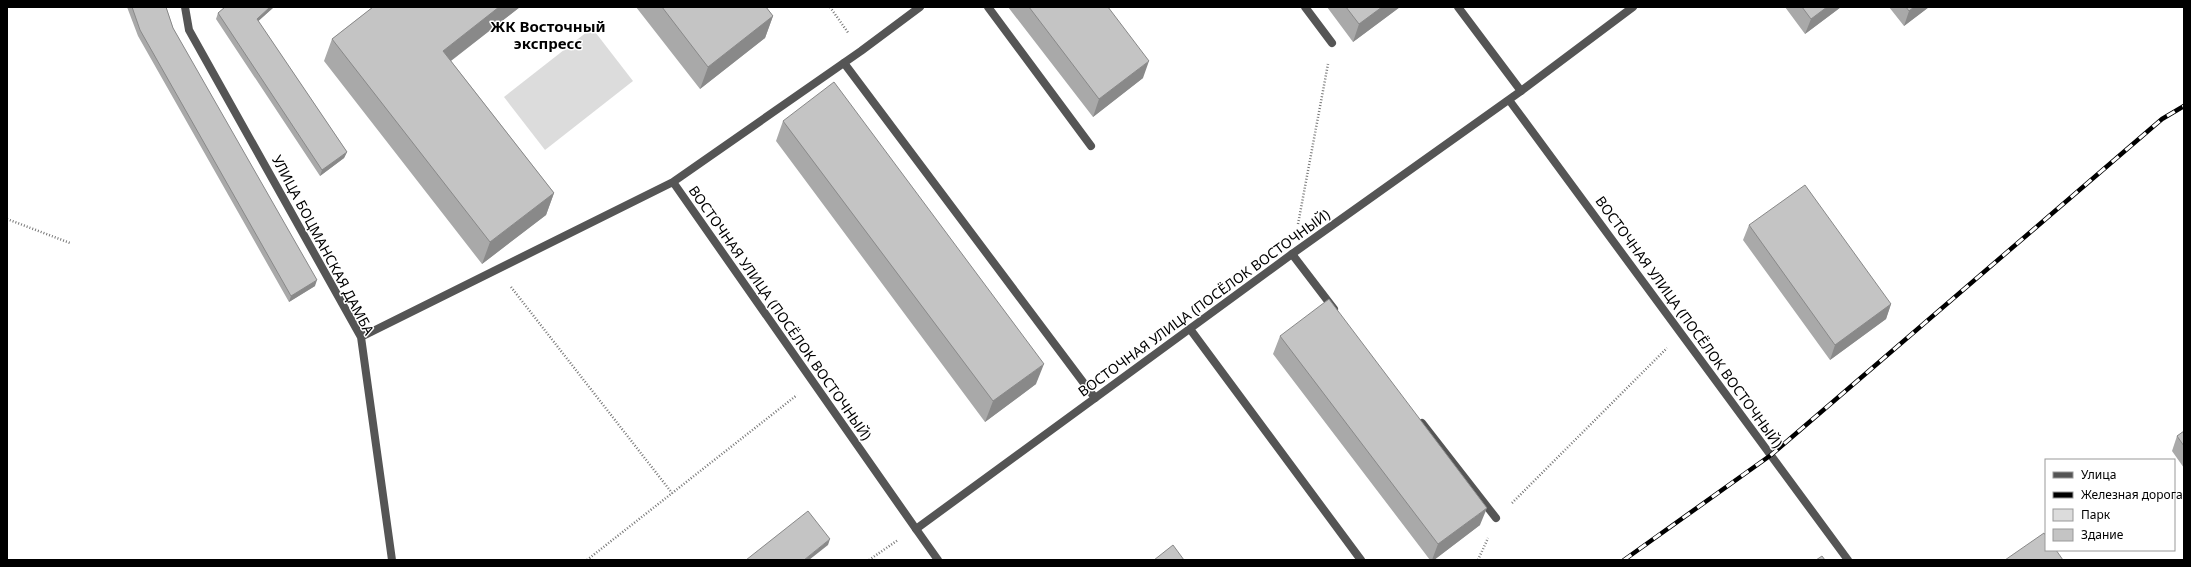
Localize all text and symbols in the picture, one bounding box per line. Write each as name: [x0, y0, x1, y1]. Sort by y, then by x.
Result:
district label: ЖК Восточный экспресс: [490, 16, 606, 53]
street label: УЛИЦА БОЦМАНСКАЯ ДАМБА: [268, 152, 379, 338]
street label: ВОСТОЧНАЯ УЛИЦА (ПОСЁЛОК ВОСТОЧНЫЙ): [685, 182, 876, 444]
street label: ВОСТОЧНАЯ УЛИЦА (ПОСЁЛОК ВОСТОЧНЫЙ): [1592, 192, 1787, 451]
street label: ВОСТОЧНАЯ УЛИЦА (ПОСЁЛОК ВОСТОЧНЫЙ): [1074, 205, 1333, 400]
legend: [2045, 459, 2175, 551]
text: Улица: [2081, 466, 2116, 483]
text: Железная дорога: [2081, 486, 2183, 503]
text: Парк: [2081, 506, 2111, 523]
text: Здание: [2081, 526, 2124, 543]

